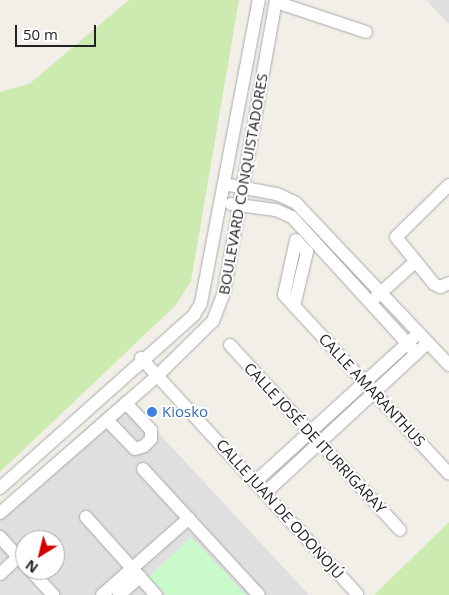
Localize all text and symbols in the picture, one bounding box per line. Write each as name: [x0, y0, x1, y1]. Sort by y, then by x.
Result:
scale bar: [18, 15, 99, 47]
text: 50 m: [23, 24, 58, 44]
street label: BOULEVARD CONQUISTADORES: [215, 72, 271, 296]
street label: CALLE AMARANTHUS: [315, 330, 429, 450]
street label: CALLE JOSÉ DE ITURRIGARAY: [240, 359, 390, 517]
place label: Kiosko: [162, 403, 208, 421]
marker: Kiosko: [146, 406, 158, 418]
street label: CALLE JUAN DE ODONOJÚ: [213, 435, 347, 583]
north arrow: [15, 530, 65, 580]
text: N: [21, 556, 42, 578]

